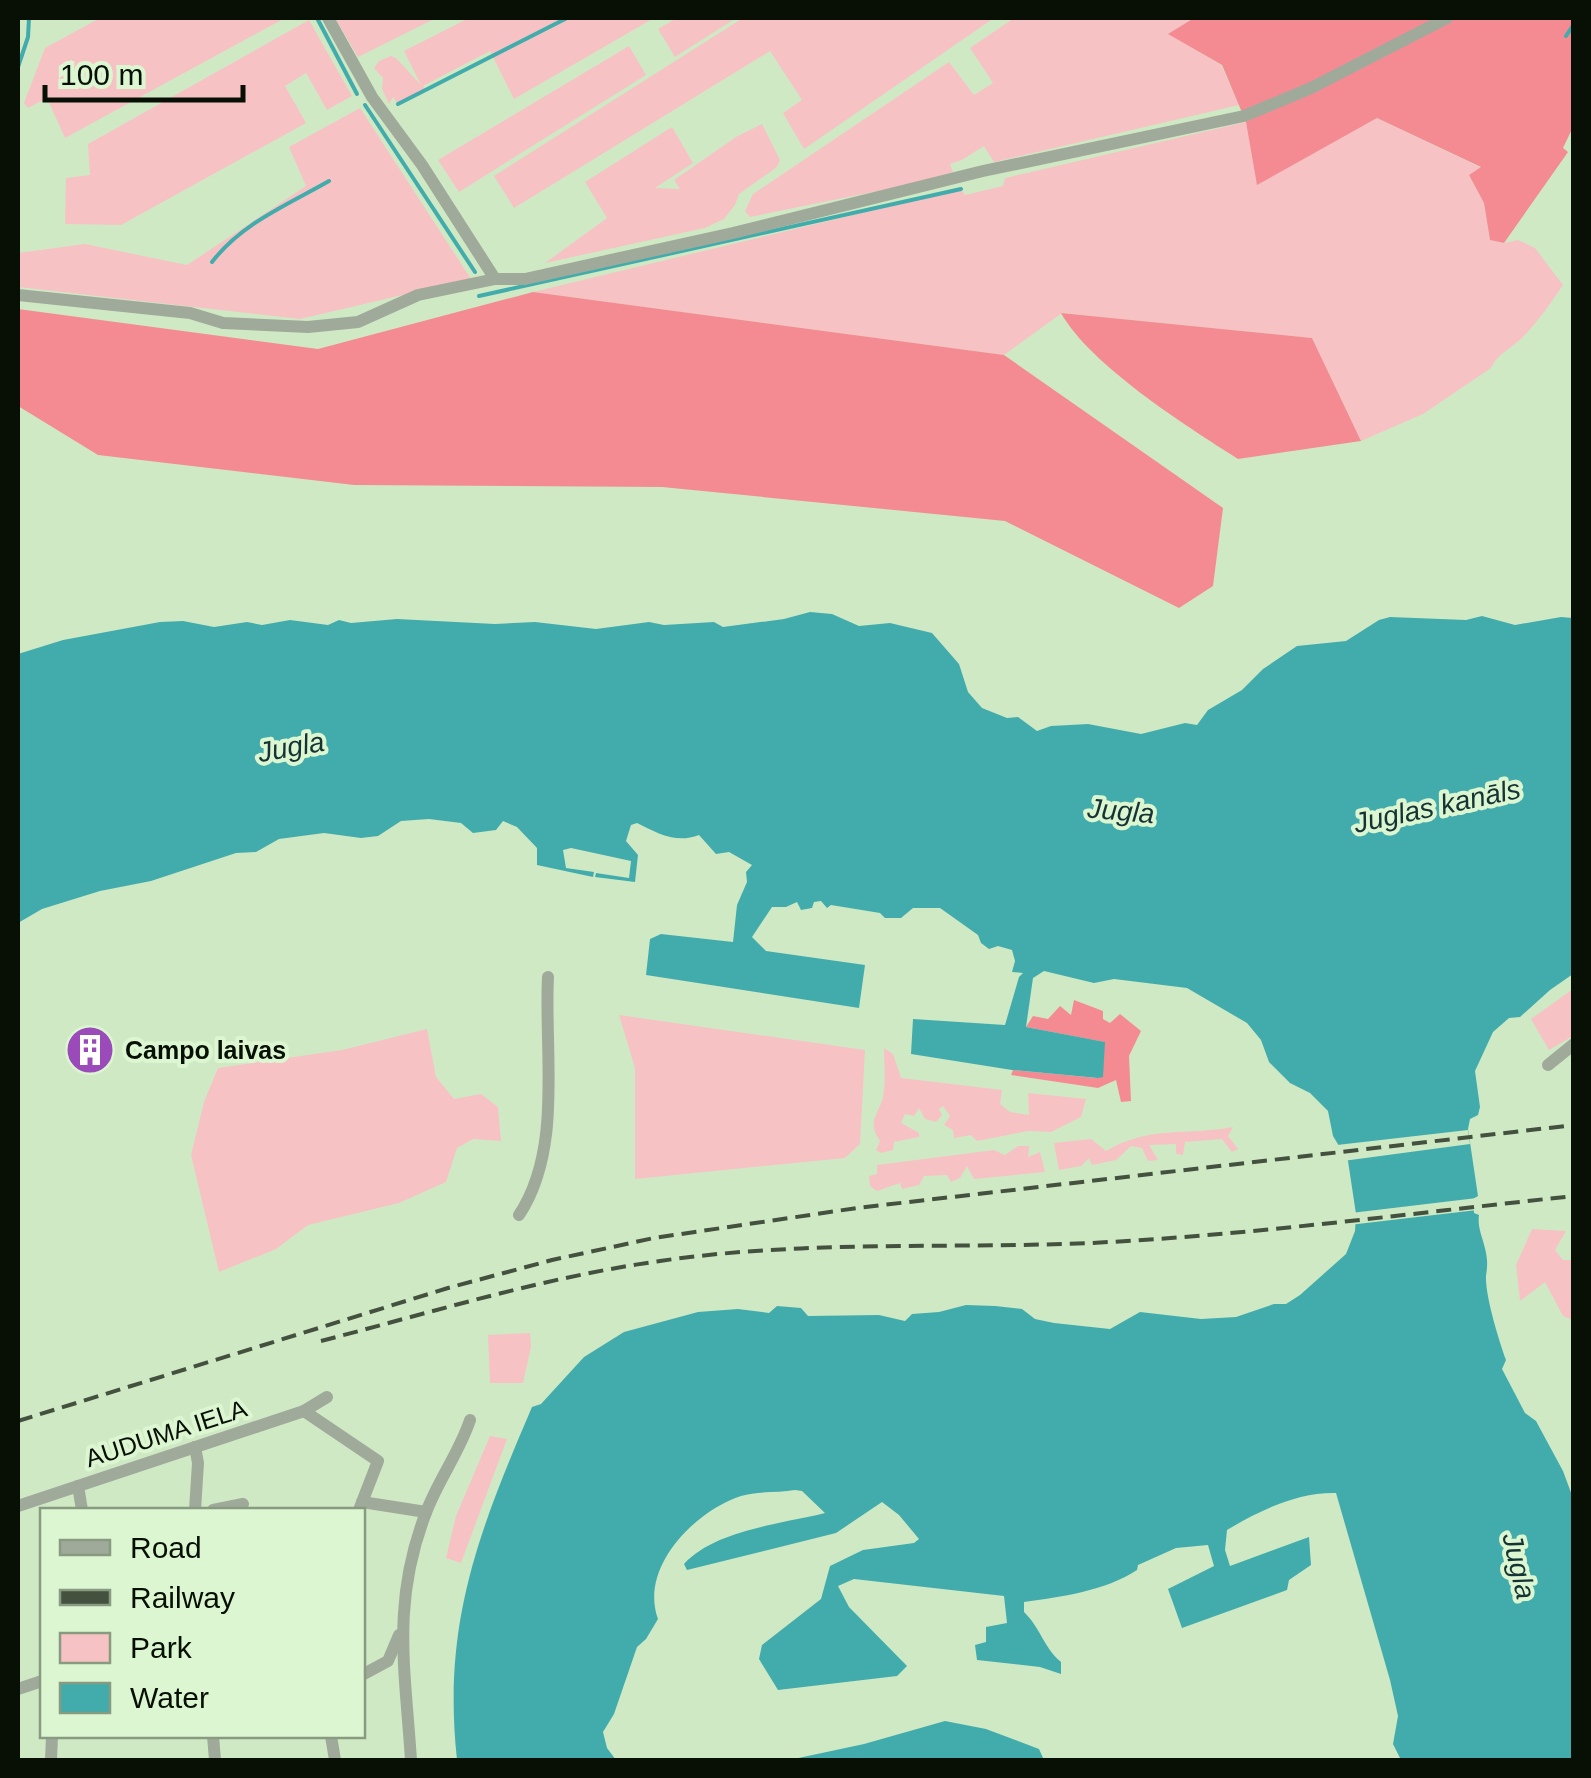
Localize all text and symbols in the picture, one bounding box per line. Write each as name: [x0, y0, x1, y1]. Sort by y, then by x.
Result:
scale bar: [45, 40, 242, 102]
text: 100 m: [60, 58, 143, 91]
water label: Jugla: [254, 726, 327, 768]
water label: Juglas kanāls: [1350, 773, 1523, 839]
water label: Jugla: [1085, 793, 1156, 829]
building icon: Campo laivas: [64, 1024, 116, 1076]
place label: Campo laivas: [125, 1036, 286, 1064]
street label: AUDUMA IELA: [82, 1394, 251, 1472]
legend: [40, 1508, 365, 1738]
water label: Jugla: [1496, 1529, 1542, 1602]
text: Road: [130, 1531, 202, 1564]
text: Railway: [130, 1581, 235, 1614]
text: Park: [130, 1631, 193, 1664]
text: Water: [130, 1681, 209, 1714]

